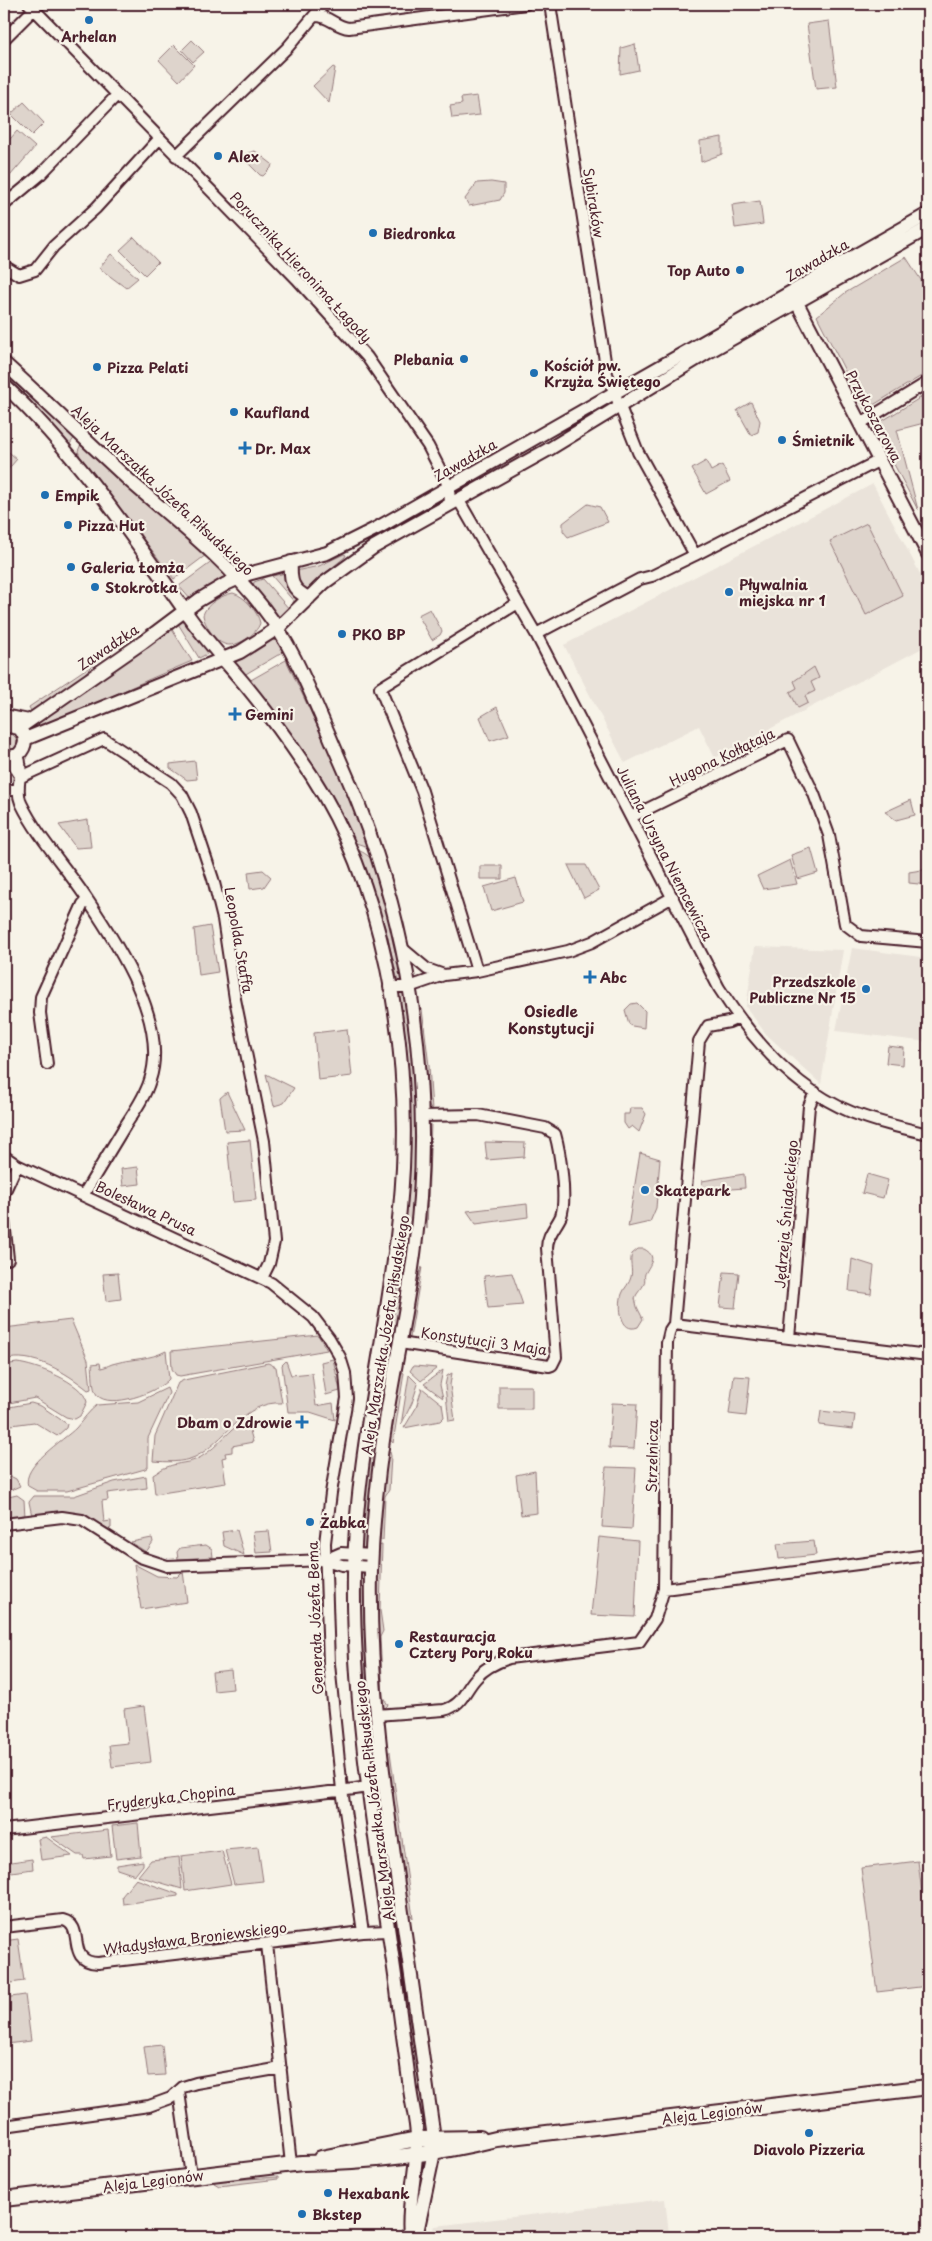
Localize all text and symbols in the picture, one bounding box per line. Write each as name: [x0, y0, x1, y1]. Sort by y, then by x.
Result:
marker: Arhelan: [83, 14, 95, 26]
place label: Arhelan: [60, 26, 117, 47]
place label: Alex: [227, 146, 259, 167]
marker: Alex: [212, 150, 224, 162]
street label: Sybiraków: [578, 167, 610, 240]
street label: Porucznika Hieronima Łagody: [225, 187, 377, 347]
place label: Biedronka: [383, 223, 456, 244]
marker: Biedronka: [367, 227, 379, 239]
street label: Zawadzka: [781, 233, 853, 287]
place label: Top Auto: [667, 260, 730, 281]
marker: Top Auto: [734, 264, 746, 276]
place label: Plebania: [394, 349, 454, 370]
marker: Plebania: [458, 353, 470, 365]
place label: Kościół pw. Krzyża Świętego: [544, 355, 661, 392]
place label: Pizza Pelati: [107, 357, 188, 378]
marker: Pizza Pelati: [91, 361, 103, 373]
street label: Przykoszarowa: [841, 366, 907, 466]
marker: Kościół pw. Krzyża Świętego: [528, 367, 540, 379]
street label: Aleja Marszałka Józefa Piłsudskiego: [67, 400, 259, 580]
place label: Kaufland: [244, 402, 310, 423]
marker: Kaufland: [228, 406, 240, 418]
place label: Śmietnik: [792, 430, 855, 451]
street label: Zawadzka: [429, 433, 501, 487]
marker: Śmietnik: [776, 434, 788, 446]
place label: Dr. Max: [255, 438, 311, 459]
marker: Dr. Max: [239, 442, 251, 454]
place label: Empik: [55, 485, 100, 506]
marker: Empik: [39, 489, 51, 501]
place label: Pizza Hut: [78, 515, 145, 536]
marker: Pizza Hut: [62, 519, 74, 531]
place label: Galeria Łomża: [81, 557, 185, 578]
marker: Galeria Łomża: [65, 561, 77, 573]
place label: Pływalnia miejska nr 1: [739, 574, 826, 611]
place label: Stokrotka: [105, 577, 179, 598]
marker: Stokrotka: [89, 581, 101, 593]
marker: Pływalnia miejska nr 1: [723, 586, 735, 598]
street label: Zawadzka: [73, 619, 143, 675]
place label: PKO BP: [352, 624, 405, 645]
marker: PKO BP: [336, 628, 348, 640]
place label: Gemini: [245, 704, 294, 725]
marker: Gemini: [229, 708, 241, 720]
street label: Hugona Kołłątaja: [666, 722, 778, 792]
street label: Juliana Ursyna Niemcewicza: [612, 762, 719, 945]
street label: Leopolda Staffa: [219, 885, 259, 995]
place label: Abc: [600, 967, 628, 988]
marker: Abc: [584, 971, 596, 983]
place label: Przedszkole Publiczne Nr 15: [749, 971, 856, 1008]
marker: Przedszkole Publiczne Nr 15: [860, 983, 872, 995]
district label: Osiedle Konstytucji: [508, 999, 595, 1039]
street label: Jędrzeja Śniadeckiego: [769, 1139, 803, 1289]
street label: Bolesława Prusa: [92, 1175, 200, 1241]
place label: Skatepark: [655, 1180, 731, 1201]
marker: Skatepark: [639, 1184, 651, 1196]
street label: Aleja Marszałka Józefa Piłsudskiego: [356, 1214, 414, 1456]
street label: Konstytucji 3 Maja: [420, 1322, 549, 1360]
place label: Dbam o Zdrowie: [177, 1412, 292, 1433]
marker: Dbam o Zdrowie: [296, 1416, 308, 1428]
street label: Strzelnicza: [641, 1419, 663, 1493]
place label: Żabka: [320, 1512, 367, 1533]
marker: Żabka: [304, 1516, 316, 1528]
street label: Generała Józefa Bema: [302, 1541, 328, 1695]
place label: Restauracja Cztery Pory Roku: [409, 1626, 533, 1663]
marker: Restauracja Cztery Pory Roku: [393, 1638, 405, 1650]
street label: Aleja Marszałka Józefa Piłsudskiego: [349, 1679, 399, 1923]
street label: Fryderyka Chopina: [106, 1779, 237, 1815]
street label: Władysława Broniewskiego: [102, 1916, 288, 1960]
street label: Aleja Legionów: [661, 2096, 764, 2130]
marker: Diavolo Pizzeria: [803, 2127, 815, 2139]
place label: Diavolo Pizzeria: [753, 2139, 865, 2160]
street label: Aleja Legionów: [102, 2164, 205, 2198]
place label: Hexabank: [338, 2183, 410, 2204]
marker: Hexabank: [322, 2187, 334, 2199]
place label: Bkstep: [312, 2204, 362, 2225]
marker: Bkstep: [296, 2208, 308, 2220]

